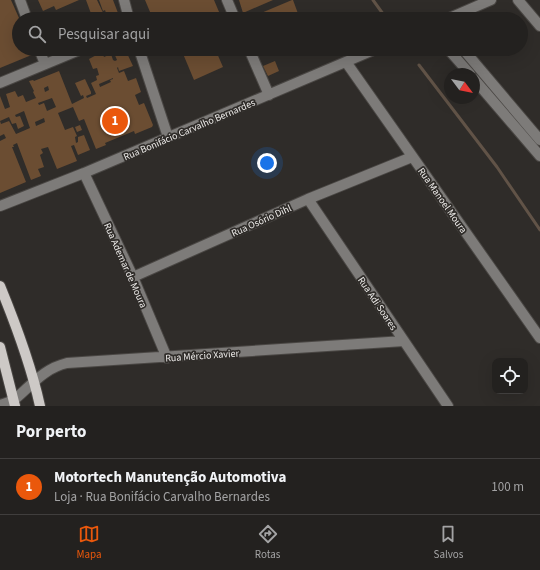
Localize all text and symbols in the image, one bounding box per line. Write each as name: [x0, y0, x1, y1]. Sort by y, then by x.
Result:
search box: [12, 12, 528, 56]
icon: search: [26, 23, 48, 45]
text: Pesquisar aqui: [58, 24, 150, 45]
north arrow: [444, 68, 480, 104]
street label: Rua Bonifácio Carvalho Bernardes: [121, 96, 257, 164]
pin: 1: [102, 106, 128, 136]
your location: [257, 153, 277, 173]
street label: Rua Manoel Moura: [414, 165, 470, 236]
street label: Rua Osório Dihl: [229, 201, 294, 240]
street label: Rua Ademar de Moura: [100, 221, 150, 310]
street label: Rua Adi Soares: [354, 274, 400, 333]
street label: Rua Mércio Xavier: [165, 346, 240, 366]
map controls: [492, 358, 528, 394]
button: locate: [492, 358, 528, 394]
text: Por perto: [16, 420, 86, 444]
text: Motortech Manutenção Automotiva: [54, 467, 286, 488]
text: 1: [26, 478, 32, 496]
text: 100 m: [491, 478, 524, 496]
text: Loja · Rua Bonifácio Carvalho Bernardes: [54, 488, 270, 506]
tab: Mapa: [77, 523, 102, 562]
tab: Rotas: [255, 523, 280, 562]
tab: Salvos: [434, 523, 463, 562]

